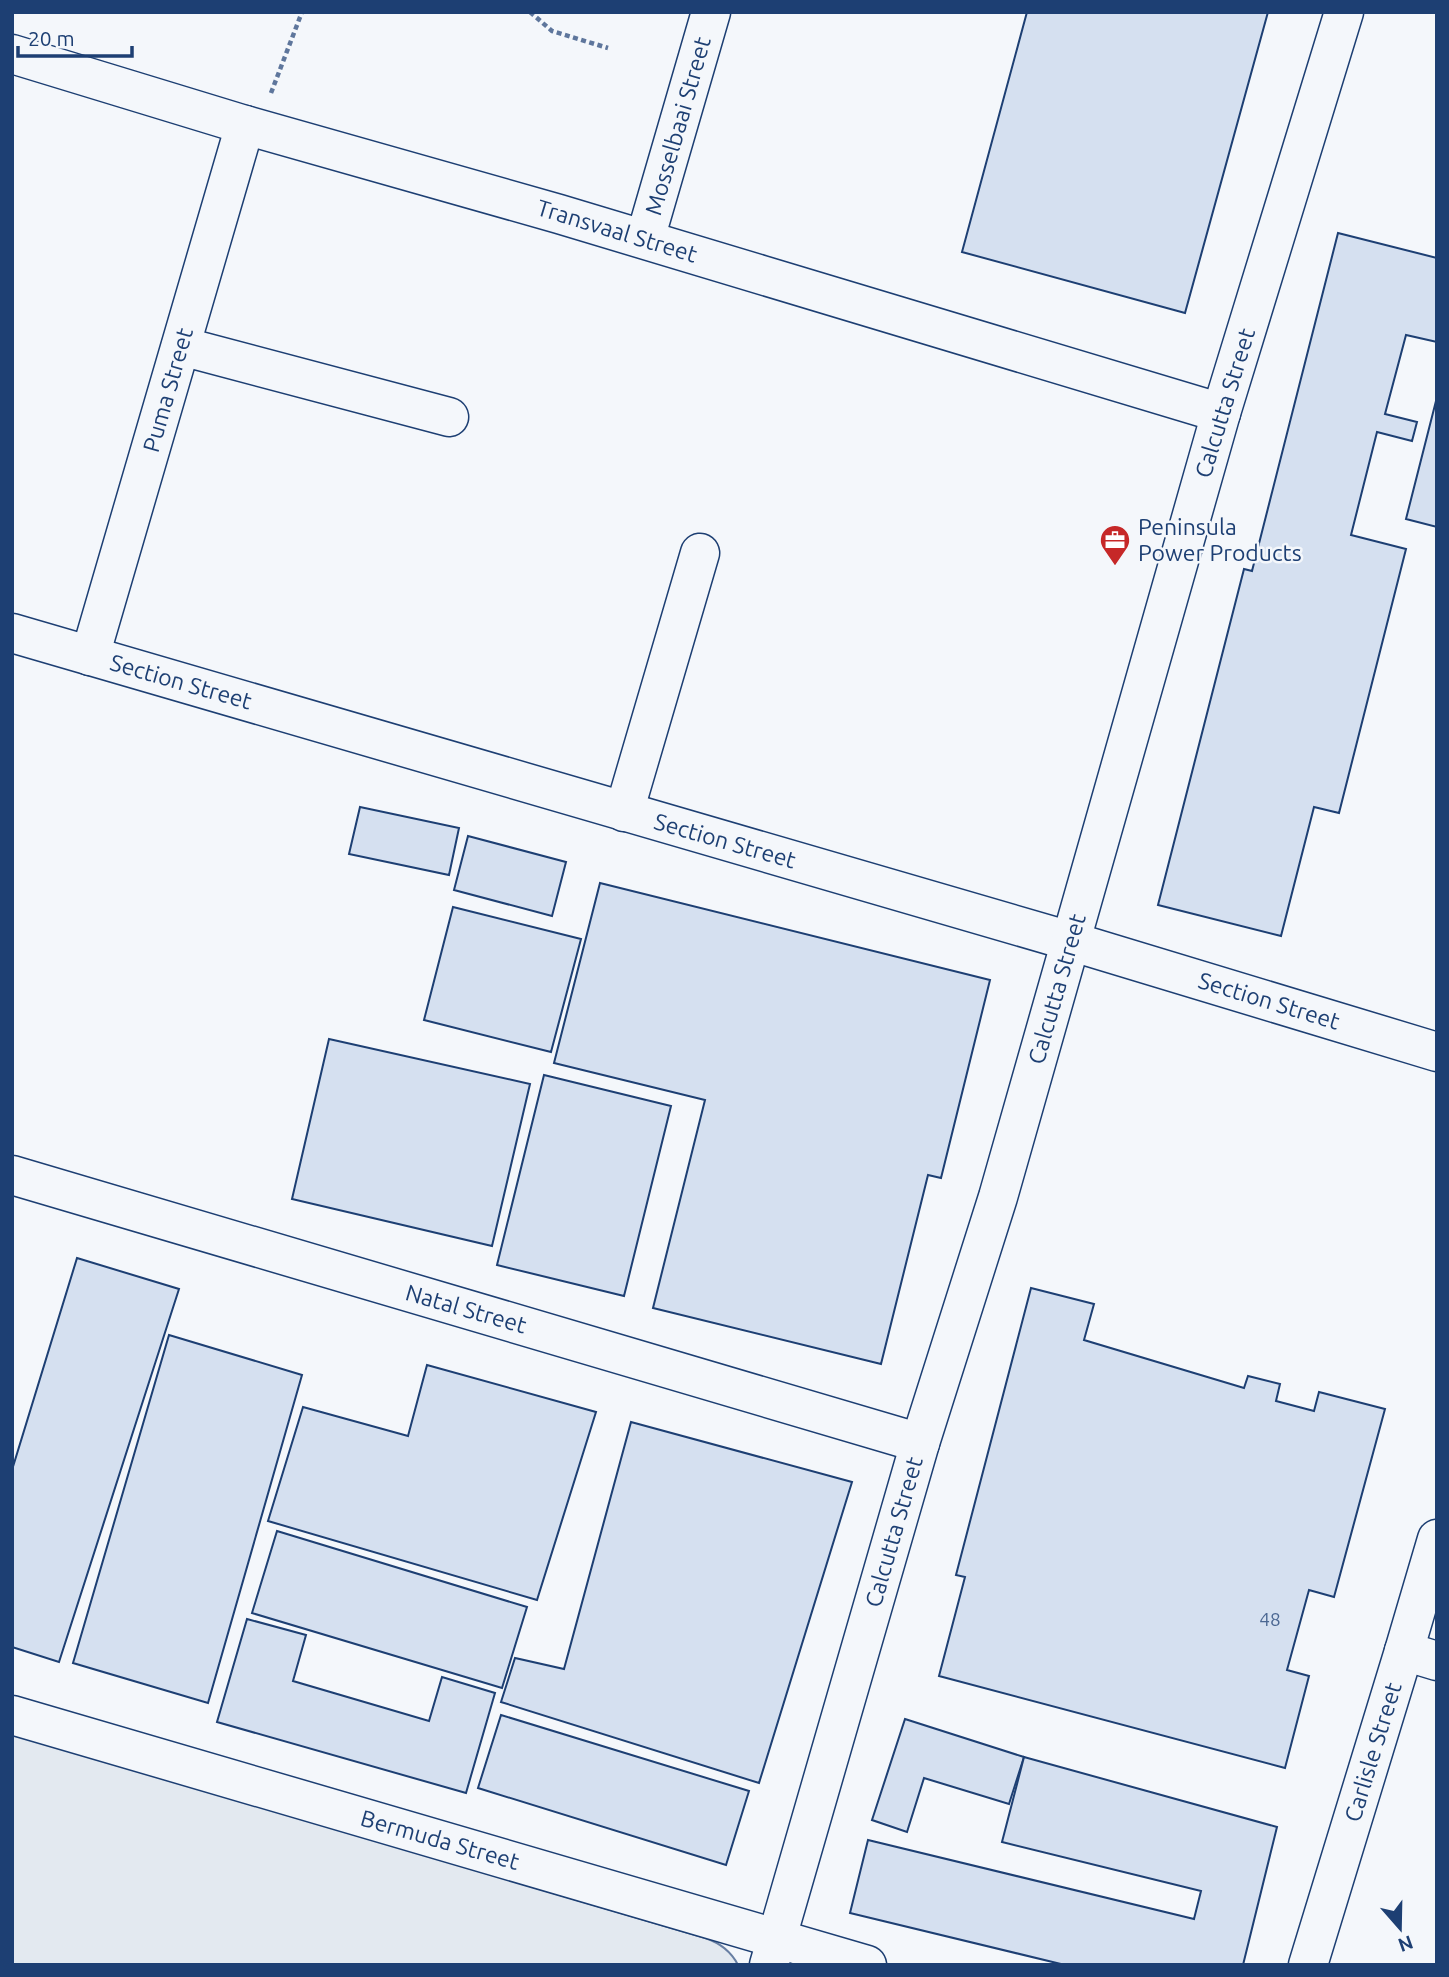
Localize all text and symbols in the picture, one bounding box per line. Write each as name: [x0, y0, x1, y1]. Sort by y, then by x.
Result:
scale bar: [18, 14, 131, 58]
text: 20 m: [28, 26, 75, 50]
street label: Mosselbaai Street: [640, 34, 715, 218]
street label: Transvaal Street: [534, 194, 700, 267]
street label: Puma Street: [138, 325, 197, 455]
street label: Calcutta Street: [1190, 325, 1259, 481]
place label: Peninsula Power Products: [1138, 514, 1302, 565]
office icon: Peninsula Power Products: [1098, 523, 1132, 567]
street label: Section Street: [107, 649, 255, 714]
street label: Section Street: [651, 808, 799, 873]
street label: Calcutta Street: [1023, 911, 1090, 1067]
street label: Section Street: [1196, 967, 1343, 1034]
street label: Natal Street: [403, 1279, 529, 1338]
street label: Calcutta Street: [860, 1454, 927, 1610]
house number: 48: [1259, 1608, 1281, 1630]
street label: Carlisle Street: [1339, 1679, 1406, 1825]
street label: Bermuda Street: [358, 1805, 522, 1874]
north arrow: [1365, 1893, 1435, 1963]
text: N: [1395, 1931, 1416, 1957]

